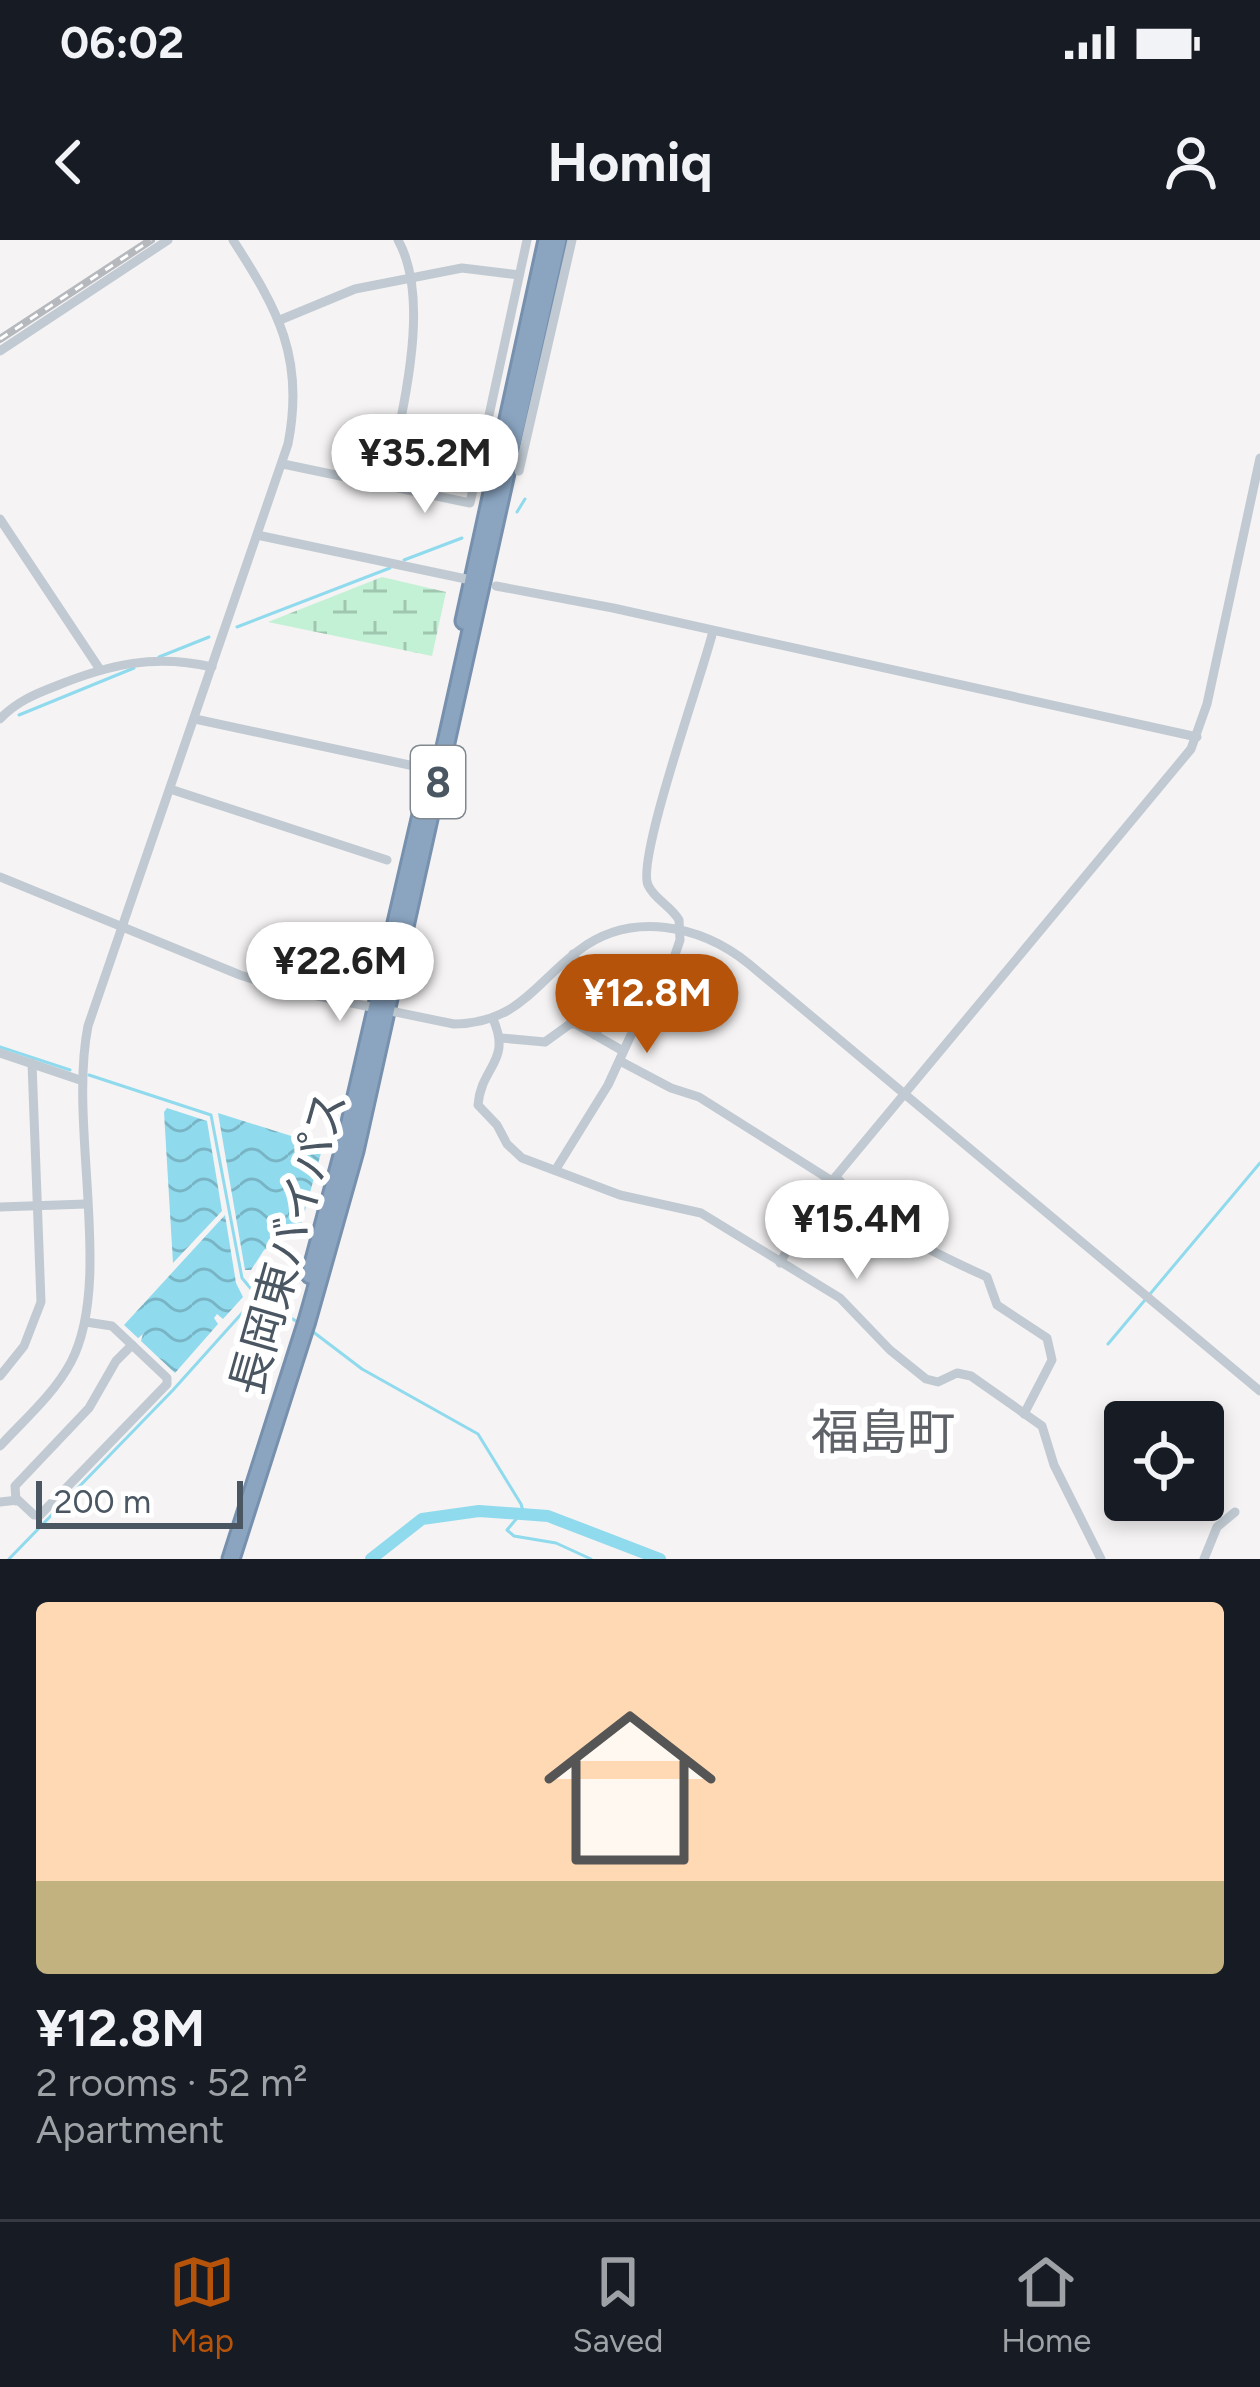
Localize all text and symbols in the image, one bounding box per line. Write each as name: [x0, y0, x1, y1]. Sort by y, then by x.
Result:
text: 06:02: [60, 15, 184, 69]
icon: back: [36, 129, 102, 195]
icon: person: [1158, 129, 1224, 195]
text: Homiq: [547, 130, 713, 195]
pin: ¥35.2M: [327, 414, 523, 516]
text: ¥35.2M: [358, 429, 492, 476]
road number: 8: [411, 746, 465, 818]
pin: ¥22.6M: [242, 922, 438, 1024]
text: ¥22.6M: [273, 937, 407, 984]
pin: ¥12.8M: [549, 954, 745, 1056]
text: ¥12.8M: [582, 969, 712, 1016]
street label: 長岡東バイパス: [219, 1085, 357, 1401]
pin: ¥15.4M: [759, 1180, 955, 1282]
text: ¥15.4M: [792, 1195, 922, 1242]
map controls: [1104, 1401, 1224, 1521]
button: locate: [1104, 1401, 1224, 1521]
district label: 福島町: [811, 1403, 955, 1461]
scale bar: [36, 1475, 243, 1528]
text: 200 m: [54, 1482, 151, 1521]
icon: home: [522, 1680, 738, 1896]
text: ¥12.8M: [36, 1998, 205, 2059]
text: 2 rooms · 52 m²: [36, 2059, 308, 2106]
text: Apartment: [36, 2106, 224, 2153]
tab: Map: [169, 2249, 235, 2360]
tab: Saved: [572, 2249, 663, 2360]
tab: Home: [1001, 2249, 1091, 2360]

